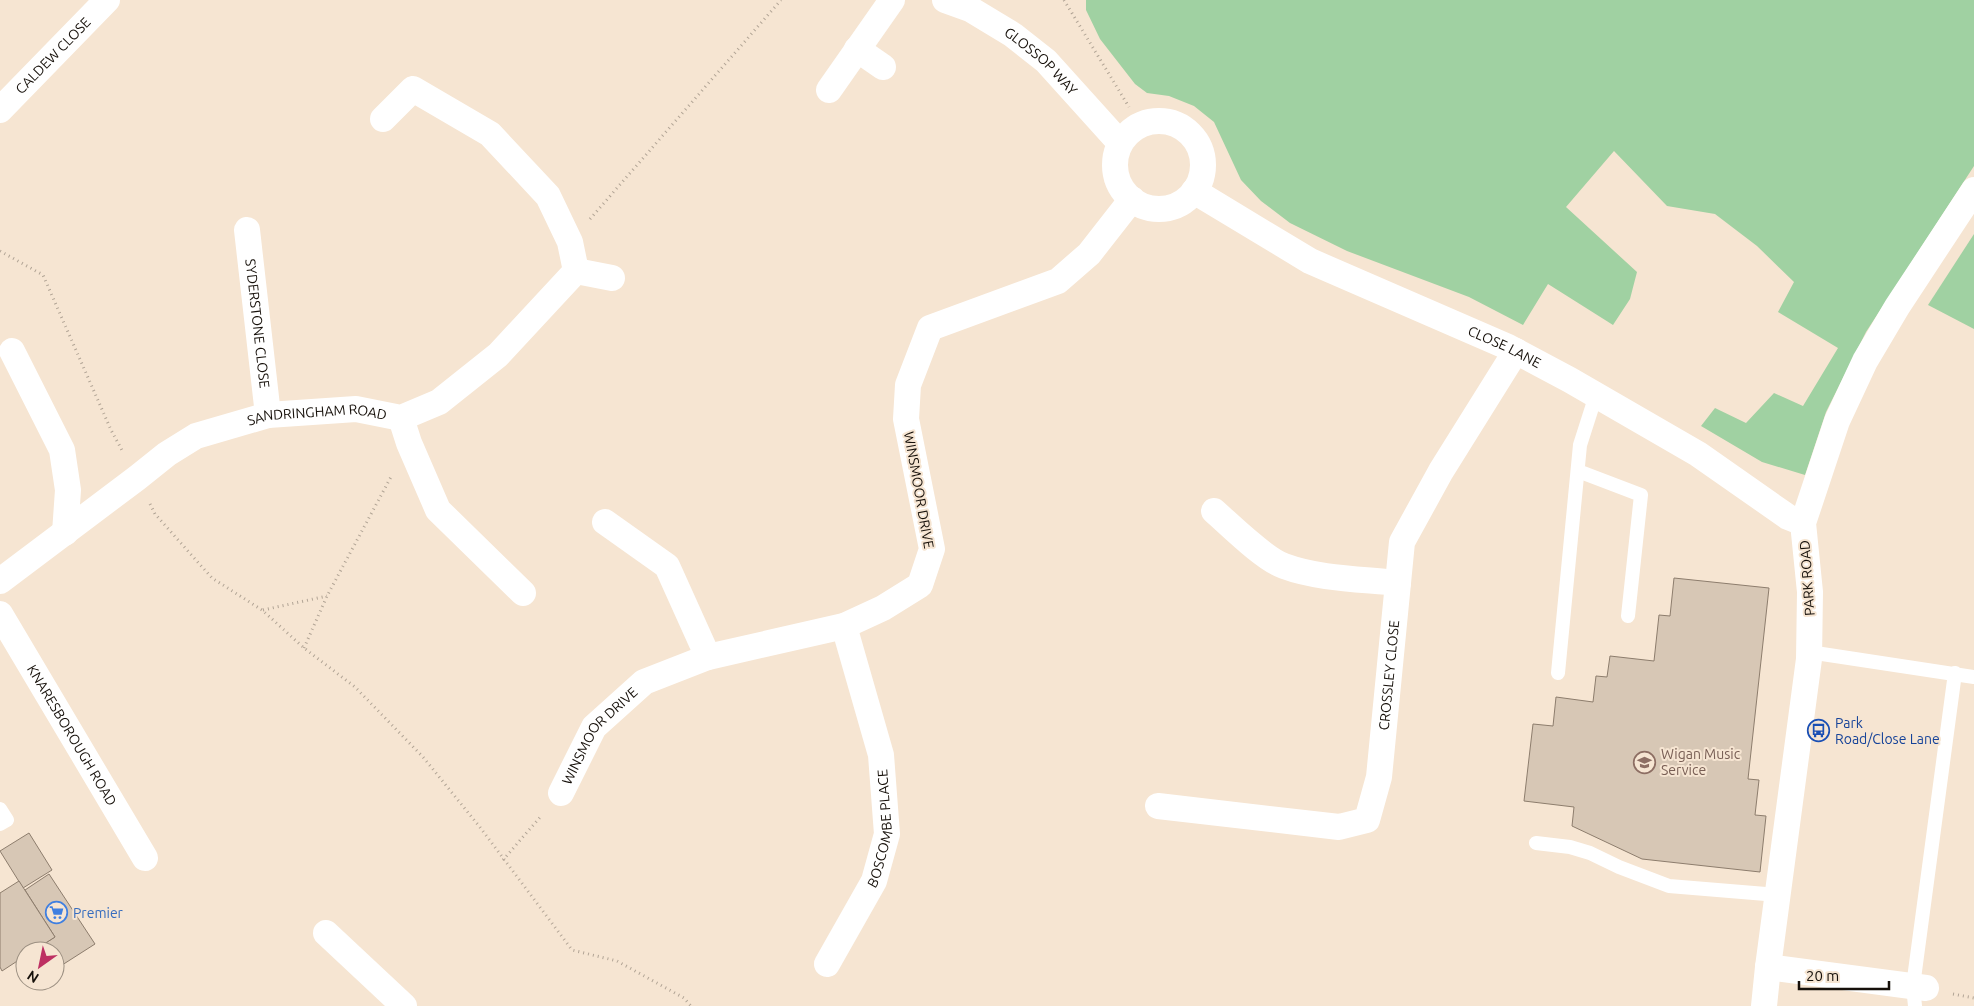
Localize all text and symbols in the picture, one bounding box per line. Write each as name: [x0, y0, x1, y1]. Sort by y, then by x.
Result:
street label: CALDEW CLOSE: [12, 14, 94, 97]
street label: GLOSSOP WAY: [1002, 24, 1081, 98]
street label: SYDERSTONE CLOSE: [242, 258, 273, 389]
street label: CLOSE LANE: [1465, 323, 1544, 371]
street label: SANDRINGHAM ROAD: [245, 401, 388, 429]
street label: WINSMOOR DRIVE: [901, 430, 937, 550]
street label: PARK ROAD: [1796, 540, 1818, 616]
street label: CROSSLEY CLOSE: [1376, 619, 1402, 731]
street label: KNARESBOROUGH ROAD: [24, 662, 120, 809]
street label: WINSMOOR DRIVE: [559, 684, 641, 787]
place label: Park Road/Close Lane: [1835, 715, 1940, 747]
bus stop icon: Park Road/Close Lane: [1807, 719, 1831, 743]
place label: Wigan Music Service: [1661, 746, 1741, 778]
school or university icon: Wigan Music Service: [1633, 750, 1657, 774]
street label: BOSCOMBE PLACE: [864, 769, 896, 890]
supermarket icon: Premier: [45, 901, 69, 925]
place label: Premier: [73, 905, 124, 921]
north arrow: [15, 941, 65, 991]
scale bar: [1799, 958, 1889, 990]
text: N: [24, 967, 42, 986]
text: 20 m: [1806, 967, 1839, 984]

